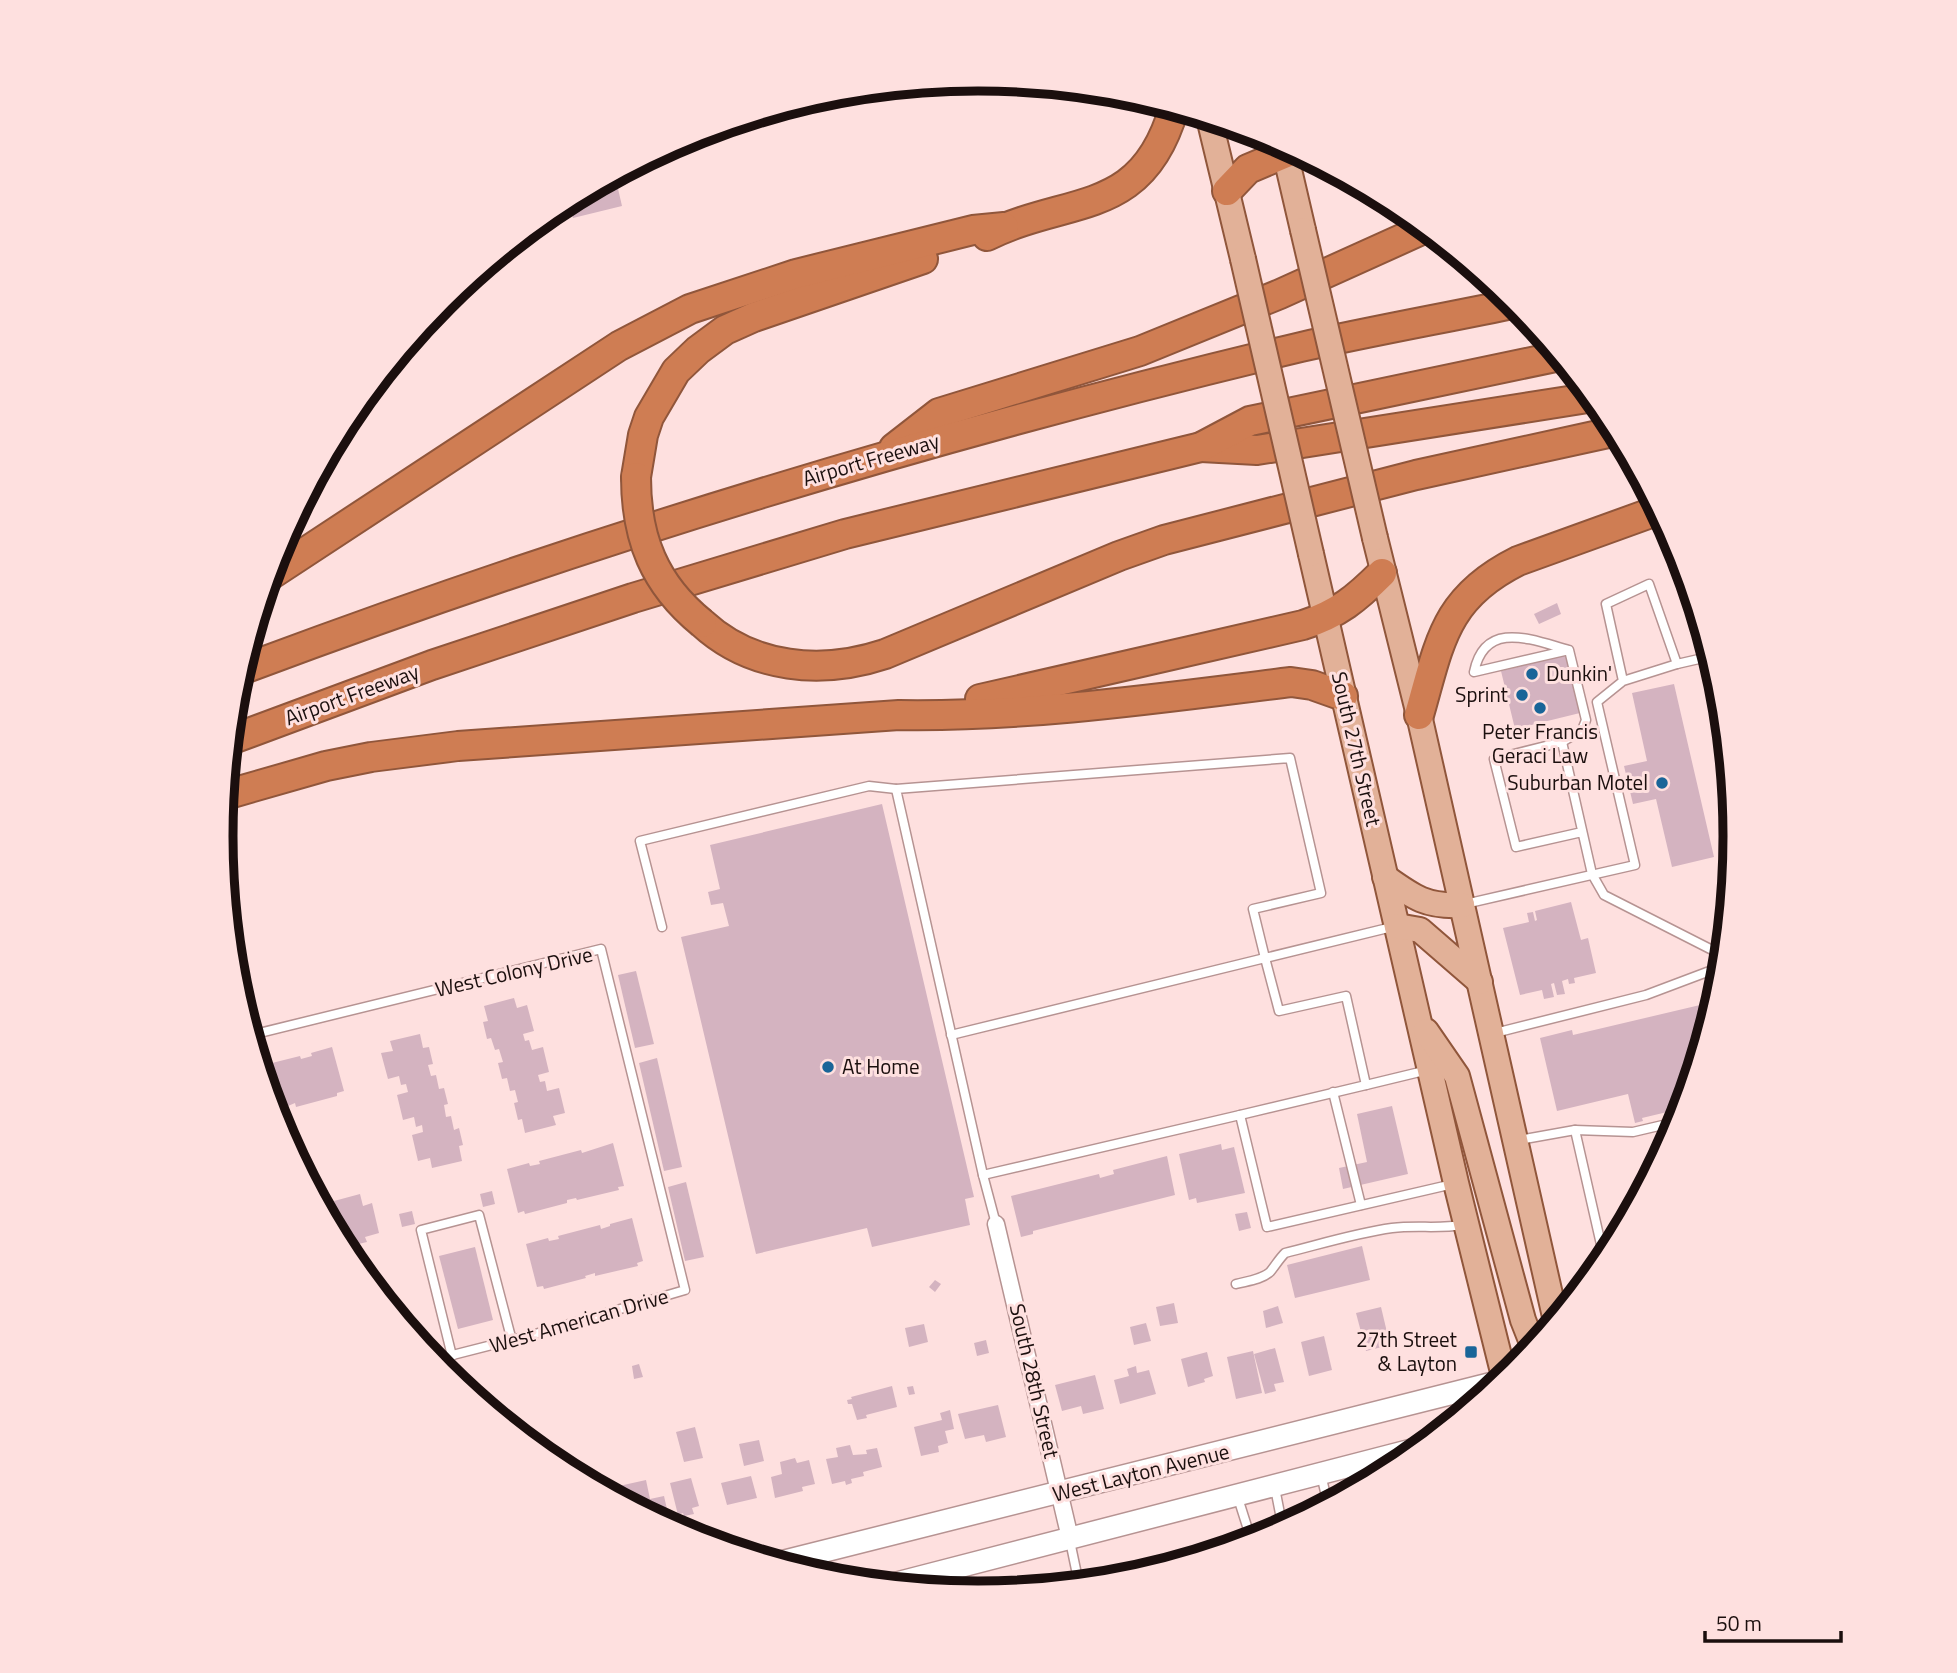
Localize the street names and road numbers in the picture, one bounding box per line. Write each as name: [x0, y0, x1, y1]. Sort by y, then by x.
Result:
street label: Airport Freeway: [799, 424, 943, 494]
street label: Airport Freeway: [280, 655, 423, 733]
street label: South 27th Street: [1324, 668, 1390, 830]
street label: West Colony Drive: [432, 937, 596, 1005]
street label: West American Drive: [486, 1279, 672, 1361]
street label: South 28th Street: [1002, 1300, 1068, 1462]
street label: West Layton Avenue: [1049, 1435, 1233, 1509]

